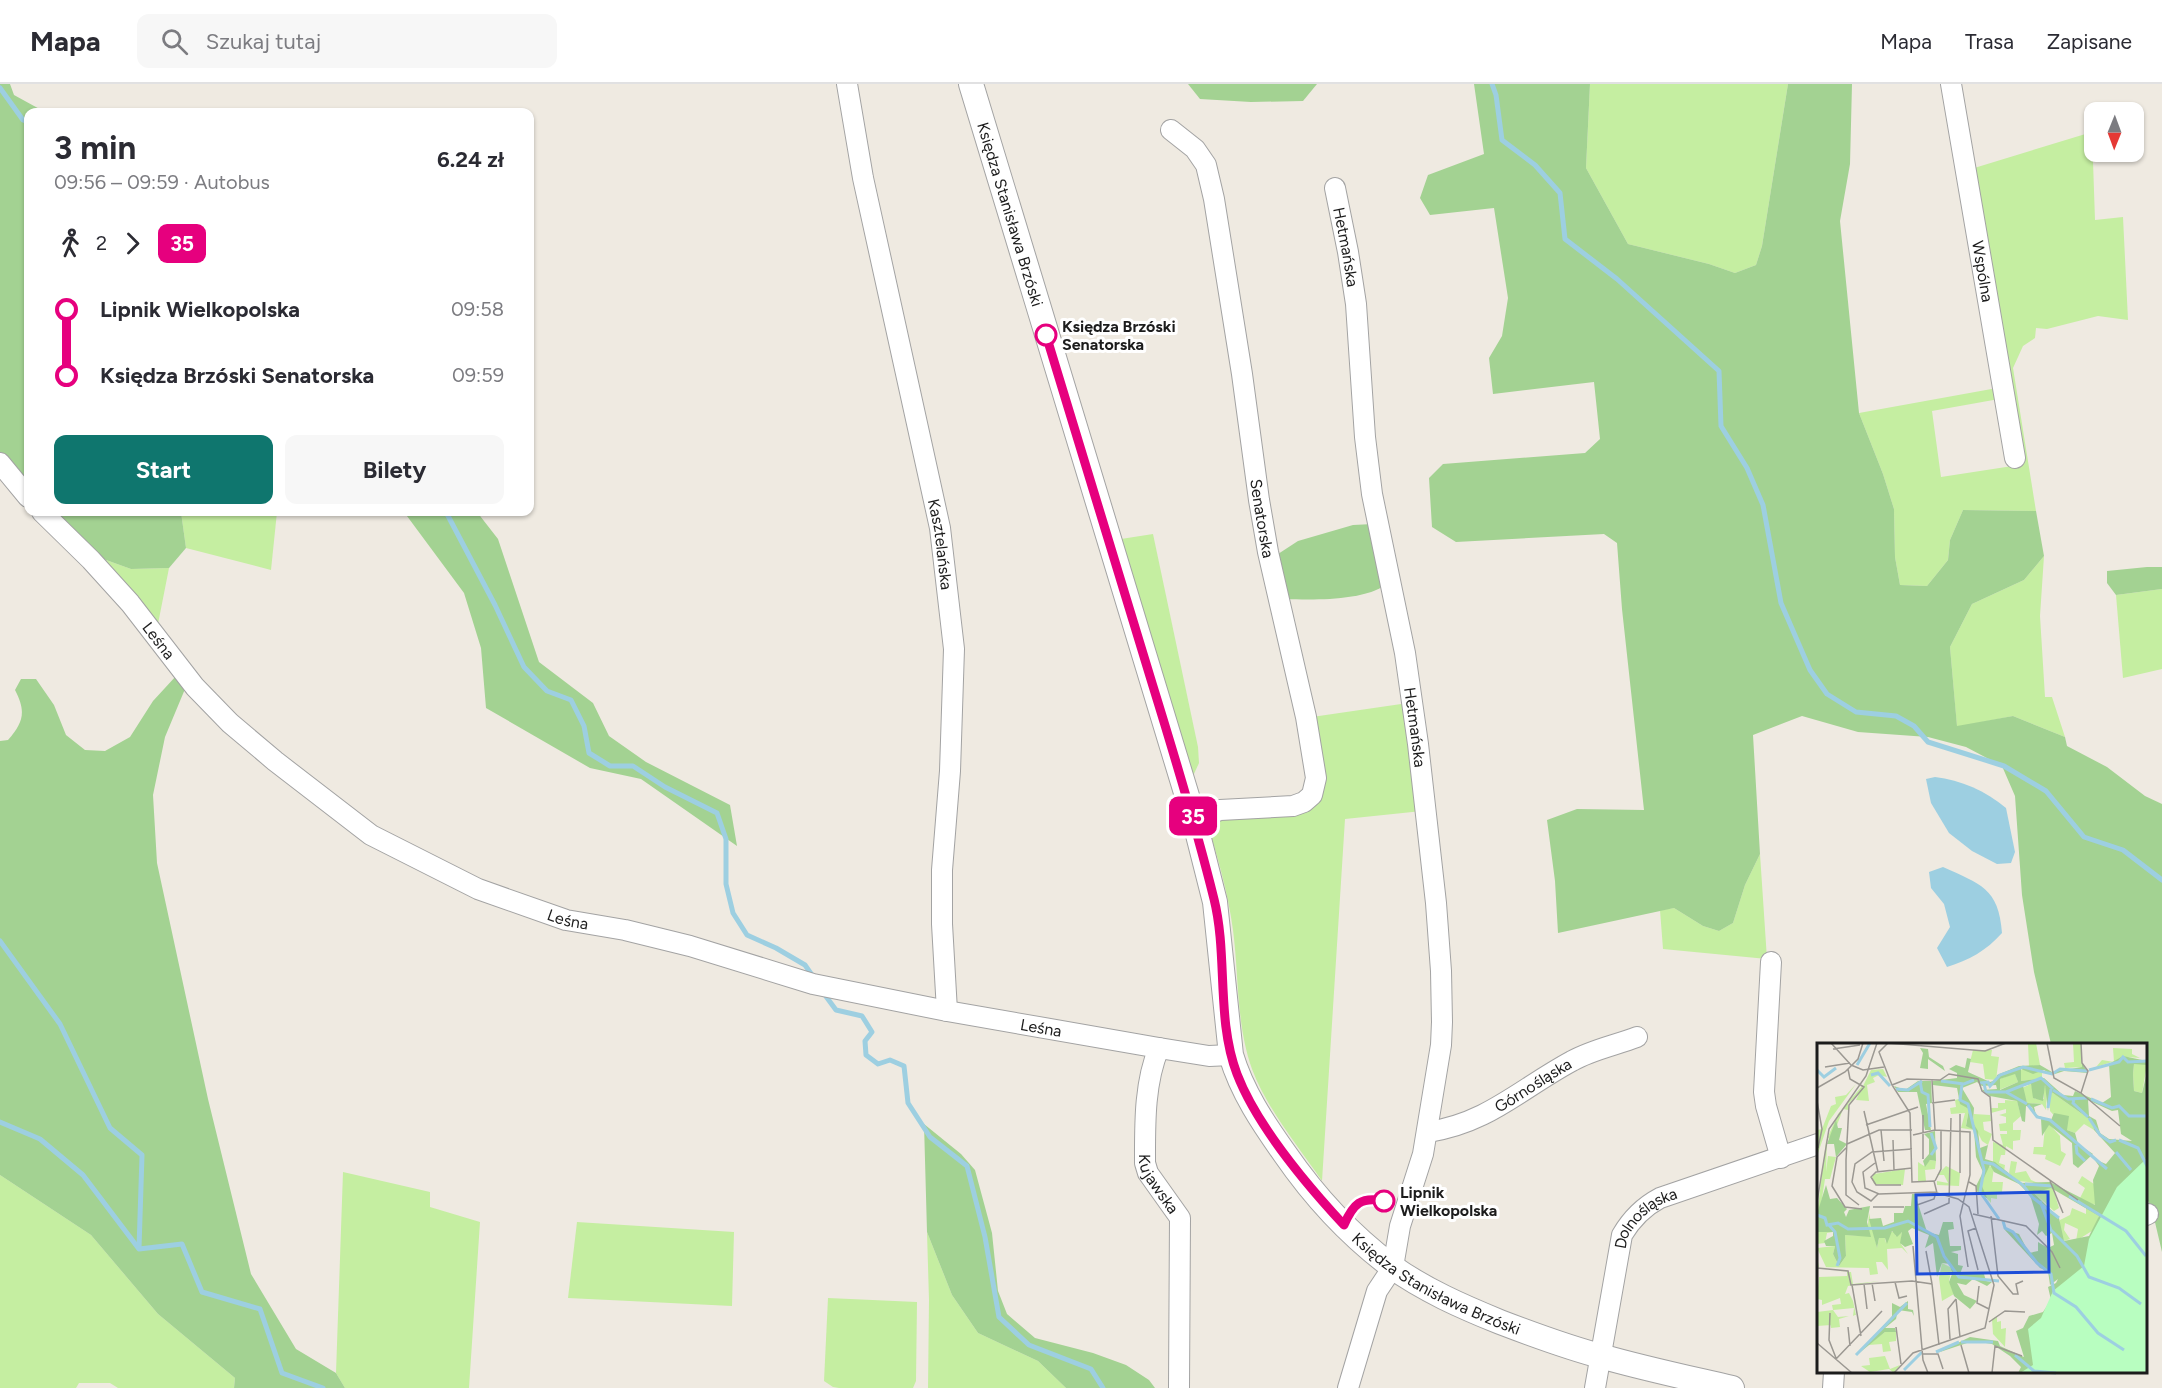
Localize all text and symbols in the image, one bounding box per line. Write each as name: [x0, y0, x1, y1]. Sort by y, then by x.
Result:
search box: [137, 14, 557, 68]
text: Mapa: [30, 24, 101, 58]
icon: search: [158, 25, 191, 58]
text: Szukaj tutaj: [206, 28, 321, 55]
text: Mapa: [1880, 29, 1932, 54]
text: Trasa: [1965, 29, 2014, 54]
text: Zapisane: [2047, 29, 2132, 54]
north arrow: [2084, 102, 2144, 162]
map controls: [2084, 102, 2144, 162]
street label: Księdza Stanisława Brzóski: [974, 120, 1047, 309]
text: 3 min: [54, 128, 136, 167]
text: 6.24 zł: [437, 146, 504, 173]
text: 09:56 – 09:59 · Autobus: [54, 170, 270, 194]
street label: Hetmańska: [1330, 205, 1363, 288]
icon: walk: [54, 227, 87, 260]
icon: forward: [116, 227, 149, 260]
text: 2: [96, 231, 107, 255]
text: 35: [170, 231, 194, 256]
street label: Wspólna: [1968, 239, 1998, 304]
text: Lipnik Wielkopolska: [100, 296, 300, 323]
text: 09:58: [451, 297, 504, 321]
place label: Księdza Brzóski Senatorska: [1062, 317, 1176, 354]
marker: Księdza Brzóski Senatorska: [1035, 324, 1057, 346]
text: Księdza Brzóski Senatorska: [100, 362, 374, 389]
text: 09:59: [452, 363, 504, 387]
button: Start: [54, 435, 273, 504]
button: Bilety: [285, 435, 504, 504]
street label: Senatorska: [1247, 478, 1279, 560]
street label: Kasztelańska: [924, 497, 957, 591]
street label: Leśna: [139, 618, 179, 663]
street label: Hetmańska: [1400, 686, 1430, 768]
line badge: 35: [1166, 796, 1220, 836]
text: 35: [1181, 804, 1205, 829]
street label: Leśna: [545, 905, 590, 933]
street label: Leśna: [1019, 1014, 1063, 1040]
inset map: [1817, 1043, 2147, 1373]
street label: Górnośląska: [1491, 1054, 1575, 1116]
street label: Kujawska: [1135, 1154, 1183, 1217]
place label: Lipnik Wielkopolska: [1400, 1183, 1497, 1220]
street label: Dolnośląska: [1610, 1183, 1679, 1250]
marker: Lipnik Wielkopolska: [1373, 1190, 1395, 1212]
street label: Księdza Stanisława Brzóski: [1348, 1228, 1523, 1338]

